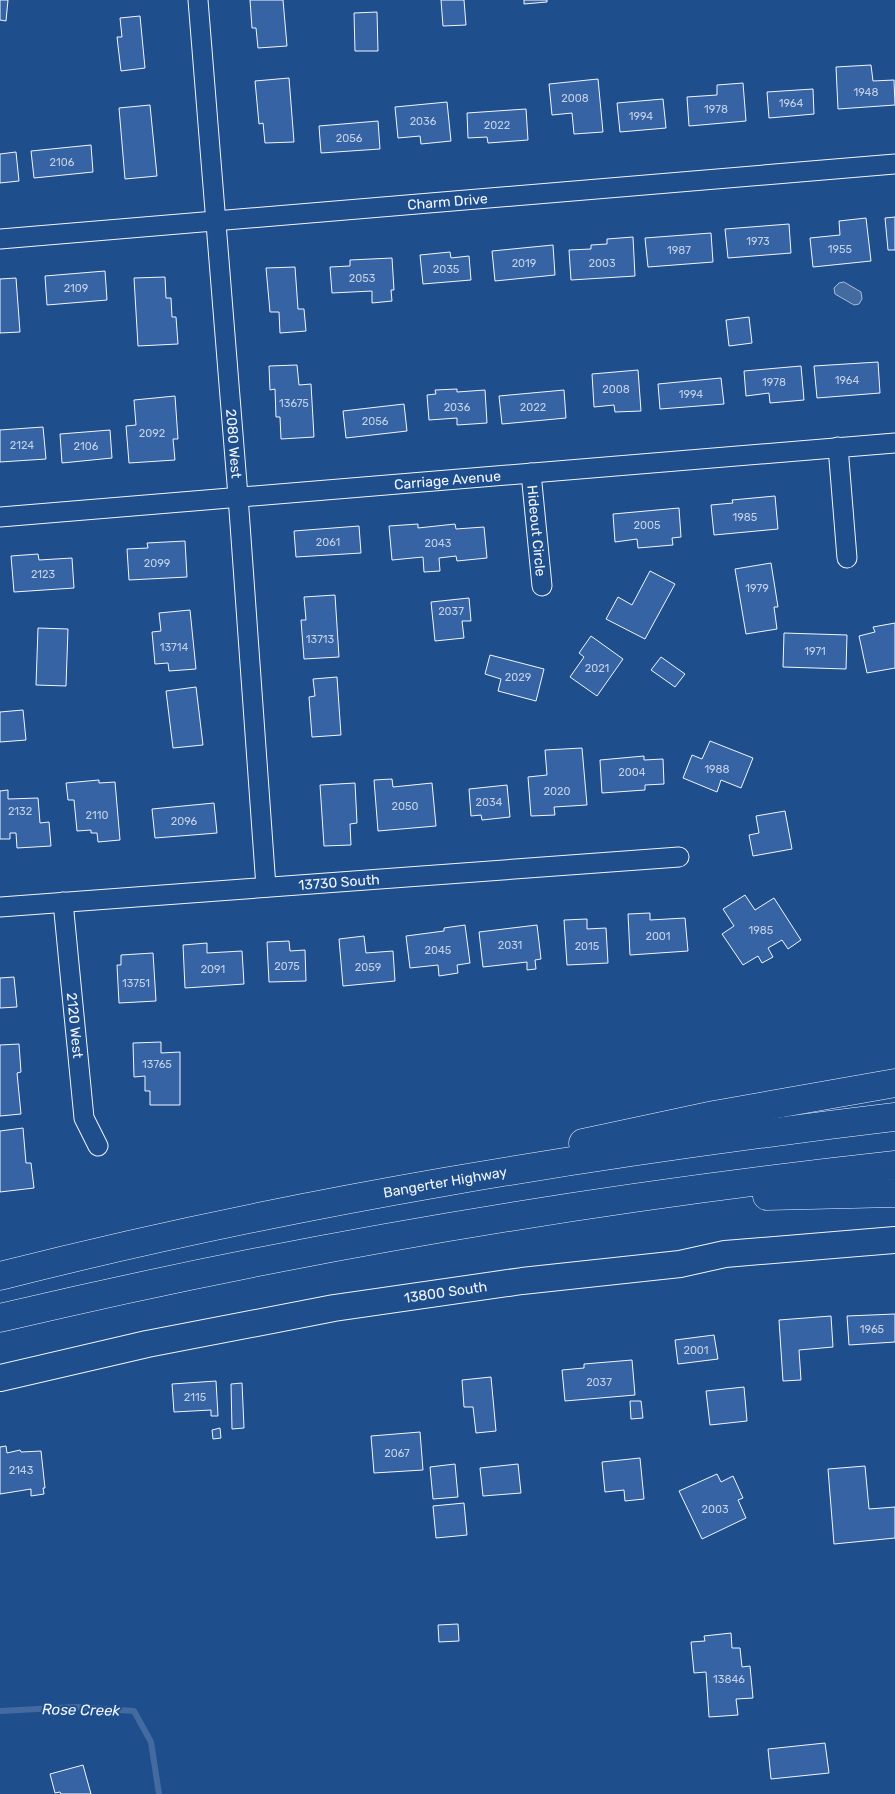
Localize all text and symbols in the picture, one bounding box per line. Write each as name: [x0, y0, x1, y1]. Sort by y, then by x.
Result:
house number: 1948: [854, 86, 878, 99]
house number: 2008: [561, 92, 589, 105]
house number: 1964: [779, 97, 803, 110]
house number: 1978: [704, 103, 728, 116]
house number: 1994: [629, 110, 653, 123]
house number: 2036: [410, 115, 437, 128]
house number: 2022: [484, 119, 510, 132]
house number: 2056: [336, 132, 363, 145]
house number: 2106: [50, 156, 75, 169]
street label: Charm Drive: [407, 190, 488, 214]
house number: 1973: [746, 235, 770, 248]
house number: 1955: [828, 243, 853, 256]
house number: 1987: [667, 244, 691, 257]
house number: 2019: [512, 257, 536, 270]
house number: 2003: [588, 257, 616, 270]
house number: 2035: [433, 263, 460, 276]
house number: 2053: [349, 272, 376, 285]
house number: 2109: [64, 282, 88, 295]
house number: 1964: [835, 374, 859, 387]
house number: 1978: [762, 376, 786, 389]
house number: 2008: [602, 383, 630, 396]
house number: 1994: [679, 388, 703, 401]
house number: 13675: [279, 397, 309, 410]
house number: 2036: [444, 401, 471, 414]
house number: 2022: [520, 401, 546, 414]
street label: 2080 West: [222, 408, 245, 479]
house number: 2056: [362, 415, 389, 428]
house number: 2092: [139, 427, 165, 440]
house number: 2124: [10, 439, 34, 452]
house number: 2106: [74, 440, 99, 453]
street label: Carriage Avenue: [393, 468, 502, 493]
street label: Hideout Circle: [523, 484, 549, 577]
house number: 1985: [733, 511, 758, 524]
house number: 2005: [634, 519, 661, 532]
house number: 2061: [316, 536, 340, 549]
house number: 2043: [425, 537, 452, 550]
house number: 2099: [144, 557, 170, 570]
house number: 2123: [31, 568, 56, 581]
house number: 1979: [745, 582, 769, 595]
house number: 2037: [438, 605, 464, 618]
house number: 13713: [306, 633, 335, 646]
house number: 13714: [160, 641, 188, 654]
house number: 1971: [804, 645, 826, 658]
house number: 2021: [585, 662, 609, 675]
house number: 2029: [505, 671, 531, 684]
house number: 1988: [704, 763, 730, 776]
house number: 2004: [618, 766, 646, 779]
house number: 2020: [544, 785, 570, 798]
house number: 2034: [476, 796, 503, 809]
house number: 2050: [392, 800, 418, 813]
house number: 2132: [8, 805, 32, 818]
house number: 2110: [86, 809, 108, 822]
house number: 2096: [171, 815, 198, 828]
street label: 13730 South: [298, 871, 380, 894]
house number: 1985: [749, 924, 774, 937]
house number: 2001: [645, 930, 671, 943]
house number: 2031: [498, 939, 522, 952]
house number: 2015: [575, 940, 600, 953]
house number: 2045: [425, 944, 452, 957]
house number: 2075: [274, 960, 300, 973]
house number: 2059: [355, 961, 381, 974]
house number: 2091: [201, 963, 225, 976]
house number: 13751: [122, 977, 150, 990]
street label: 2120 West: [63, 992, 86, 1060]
house number: 13765: [142, 1058, 172, 1071]
street label: Bangerter Highway: [382, 1163, 509, 1202]
street label: 13800 South: [403, 1278, 488, 1307]
house number: 1965: [860, 1323, 885, 1336]
house number: 2001: [683, 1344, 709, 1357]
house number: 2037: [586, 1376, 612, 1389]
house number: 2115: [184, 1391, 207, 1404]
house number: 2067: [384, 1447, 410, 1460]
house number: 2143: [9, 1464, 34, 1477]
house number: 2003: [701, 1503, 729, 1516]
house number: 13846: [713, 1673, 745, 1686]
water label: Rose Creek: [42, 1700, 120, 1720]

